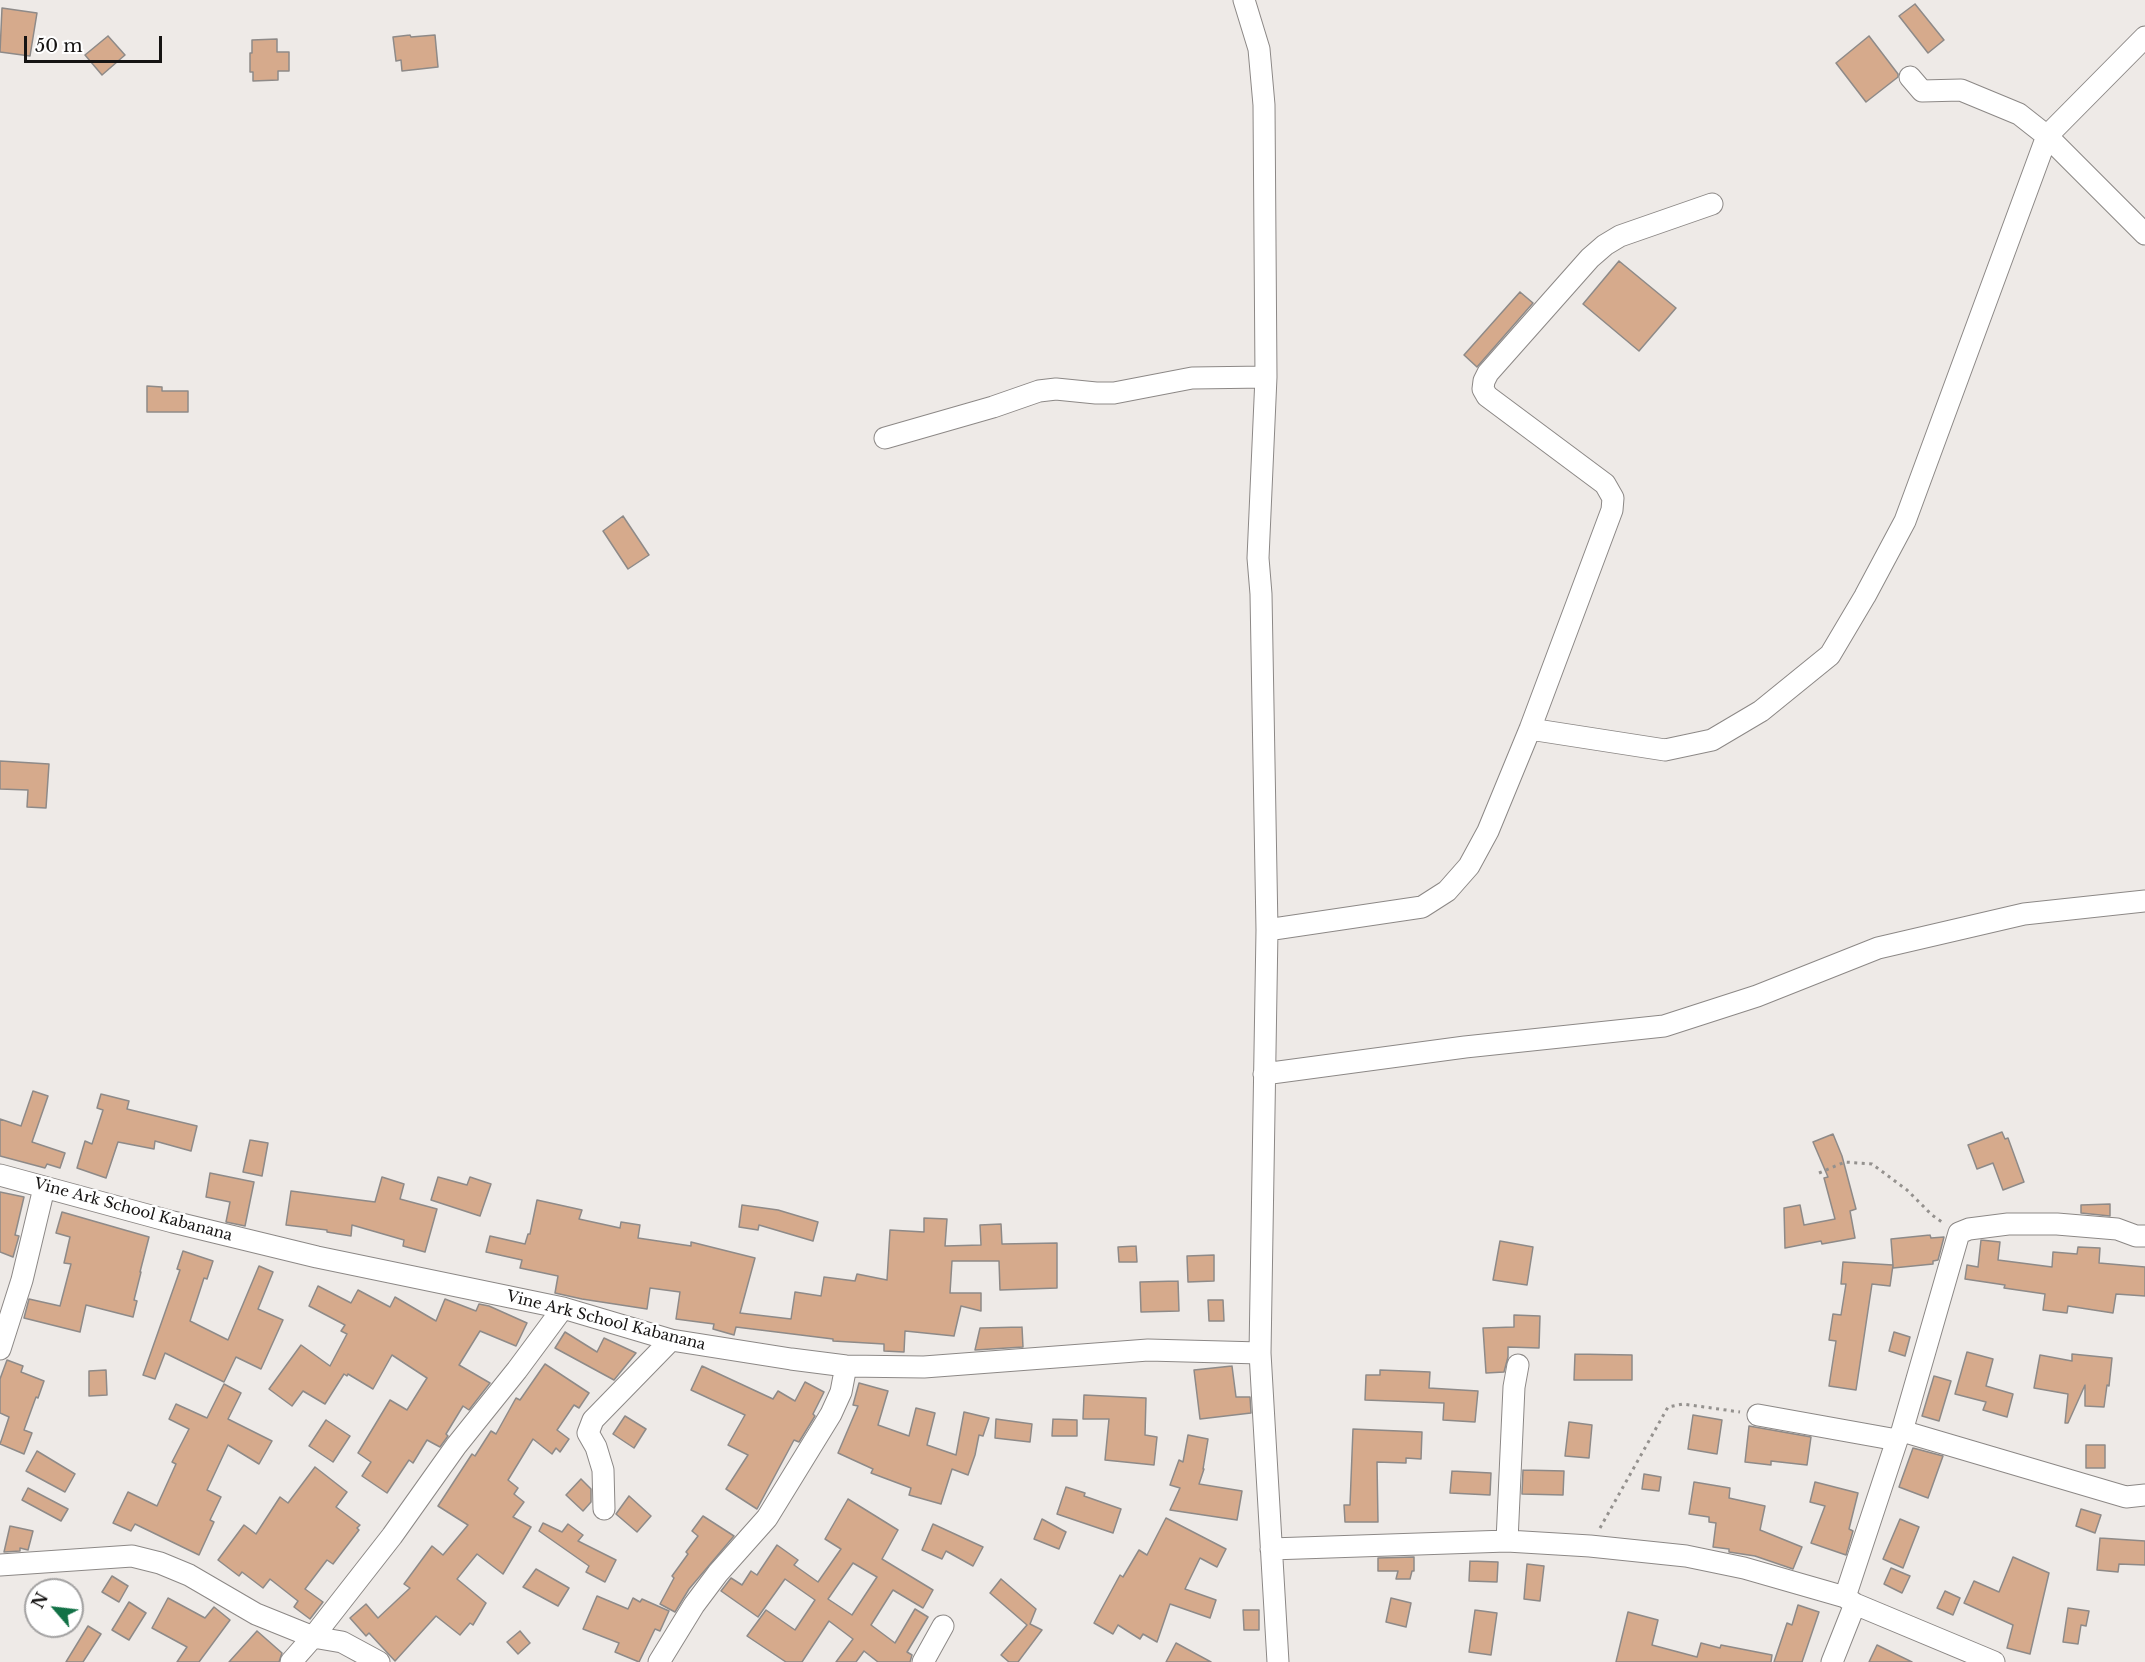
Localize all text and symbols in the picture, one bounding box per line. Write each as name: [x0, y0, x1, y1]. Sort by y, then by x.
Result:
scale bar: [27, 24, 165, 62]
text: 50 m: [35, 35, 83, 57]
street label: Vine Ark School Kabanana: [32, 1175, 234, 1245]
street label: Vine Ark School Kabanana: [505, 1288, 707, 1354]
north arrow: [24, 1578, 84, 1638]
text: N: [28, 1589, 52, 1612]

